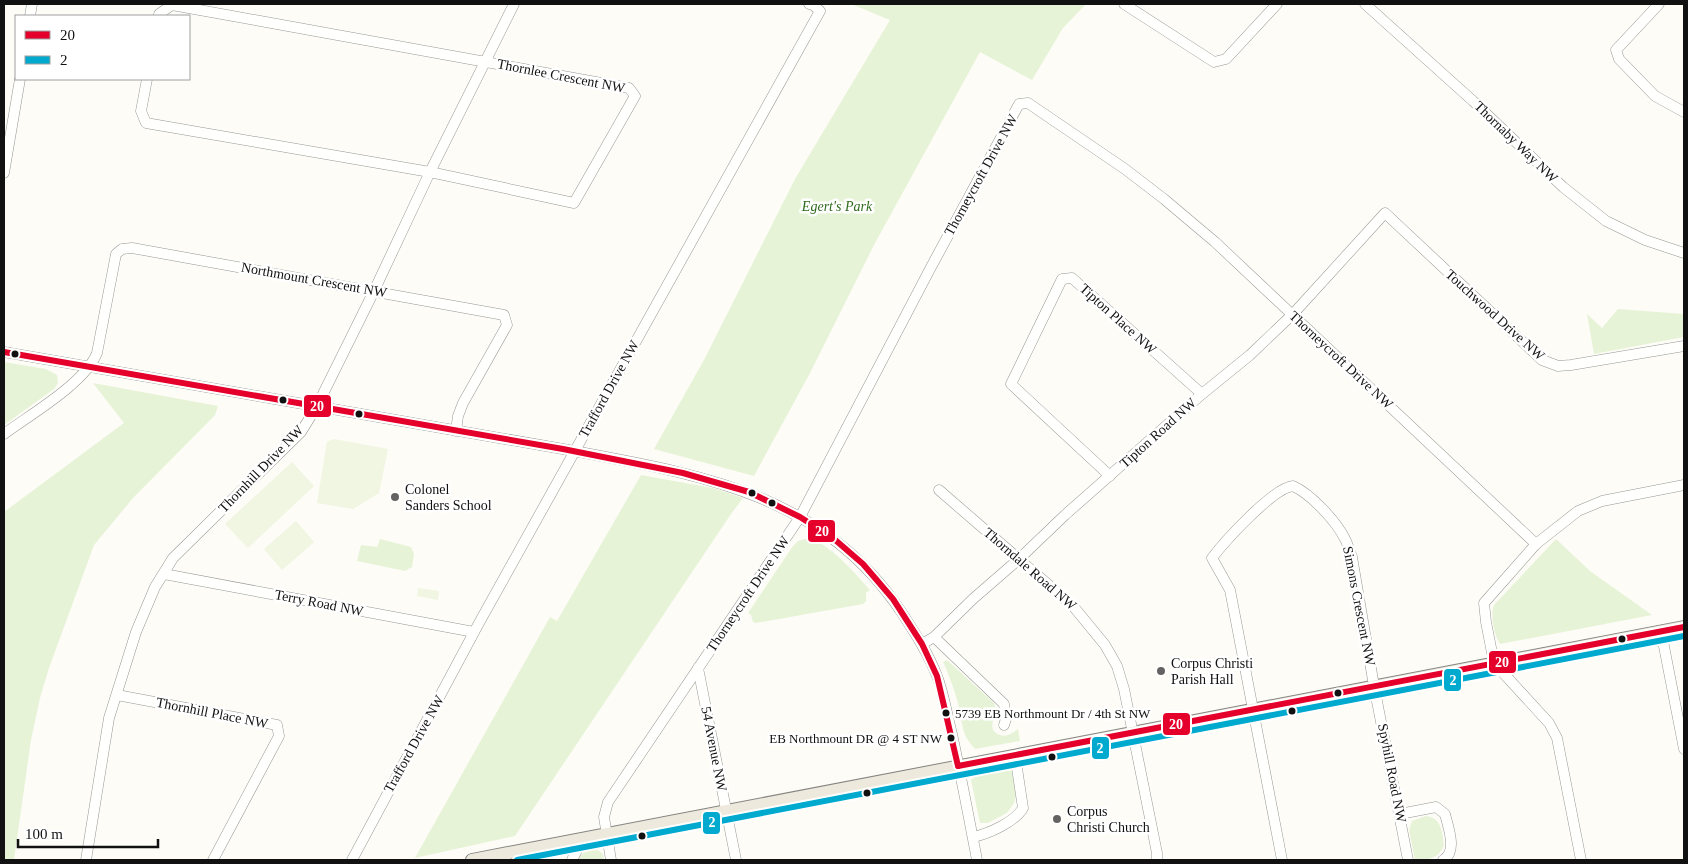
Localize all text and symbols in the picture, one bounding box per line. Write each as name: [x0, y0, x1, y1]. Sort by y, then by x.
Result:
legend: [15, 15, 190, 80]
text: 20: [60, 27, 75, 43]
text: 2: [60, 52, 68, 68]
street label: Thornlee Crescent NW: [496, 56, 627, 96]
street label: Thornaby Way NW: [1471, 98, 1561, 186]
street label: Thorneycroft Drive NW: [941, 111, 1021, 238]
park label: Egert's Park: [801, 199, 873, 214]
street label: Northmount Crescent NW: [240, 260, 389, 300]
street label: Touchwood Drive NW: [1442, 267, 1548, 364]
street label: Tipton Place NW: [1077, 281, 1160, 358]
street label: Thorneycroft Drive NW: [1286, 308, 1396, 412]
street label: Trafford Drive NW: [576, 337, 642, 440]
unlabelled marker: [10, 349, 20, 359]
line badge: 20: [303, 394, 332, 418]
unlabelled marker: [278, 395, 288, 405]
street label: Tipton Road NW: [1117, 395, 1200, 471]
text: 20: [310, 399, 324, 414]
unlabelled marker: [354, 409, 364, 419]
street label: Thornhill Drive NW: [216, 422, 307, 516]
place label: Colonel Sanders School: [405, 482, 492, 513]
unlabelled marker: [747, 488, 757, 498]
marker: Colonel Sanders School: [389, 491, 401, 503]
unlabelled marker: [767, 498, 777, 508]
line badge: 20: [807, 519, 836, 543]
text: 20: [815, 524, 829, 539]
street label: Thorndale Road NW: [981, 525, 1080, 614]
street label: Thorneycroft Drive NW: [704, 533, 793, 655]
street label: Simons Crescent NW: [1340, 545, 1378, 668]
street label: Terry Road NW: [273, 587, 365, 619]
unlabelled marker: [1617, 634, 1627, 644]
line badge: 20: [1488, 650, 1517, 674]
text: 20: [1495, 655, 1509, 670]
place label: Corpus Christi Parish Hall: [1171, 656, 1253, 687]
marker: Corpus Christi Parish Hall: [1155, 665, 1167, 677]
line badge: 2: [1443, 668, 1462, 692]
text: 2: [1450, 673, 1457, 688]
unlabelled marker: [1333, 688, 1343, 698]
street label: Trafford Drive NW: [381, 692, 447, 795]
street label: Thornhill Place NW: [155, 695, 270, 731]
street label: 54 Avenue NW: [698, 705, 730, 793]
place label: 5739 EB Northmount Dr / 4th St NW: [955, 706, 1151, 721]
unlabelled marker: [1287, 706, 1297, 716]
marker: 5739 EB Northmount Dr / 4th St NW: [941, 708, 951, 718]
line badge: 20: [1162, 712, 1191, 736]
text: 20: [1169, 717, 1183, 732]
street label: Spyhill Road NW: [1375, 722, 1409, 824]
place label: EB Northmount DR @ 4 ST NW: [769, 731, 943, 746]
marker: EB Northmount DR @ 4 ST NW: [946, 733, 956, 743]
line badge: 2: [1091, 736, 1110, 760]
text: 2: [1097, 741, 1104, 756]
unlabelled marker: [1047, 752, 1057, 762]
unlabelled marker: [862, 788, 872, 798]
place label: Corpus Christi Church: [1067, 804, 1150, 835]
line badge: 2: [702, 811, 721, 835]
marker: Corpus Christi Church: [1051, 813, 1063, 825]
text: 2: [709, 815, 716, 830]
scale bar: [18, 816, 158, 848]
text: 100 m: [25, 826, 63, 842]
unlabelled marker: [637, 831, 647, 841]

